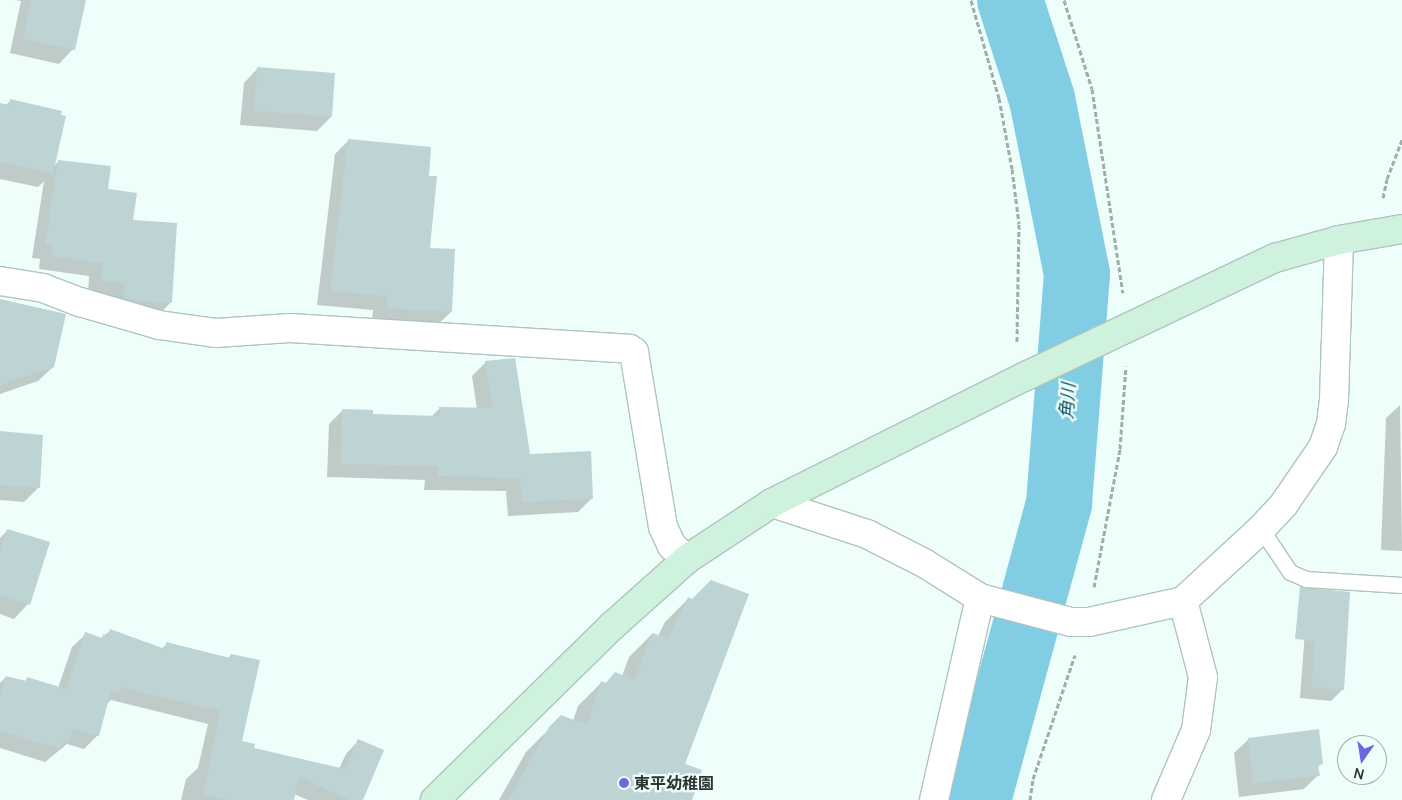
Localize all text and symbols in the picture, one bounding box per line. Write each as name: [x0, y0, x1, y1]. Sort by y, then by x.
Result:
water label: 角川: [1055, 382, 1079, 420]
north arrow: [1337, 735, 1387, 785]
text: N: [1352, 764, 1366, 785]
place label: 東平幼稚園: [634, 773, 714, 793]
marker: 東平幼稚園: [618, 777, 630, 789]

